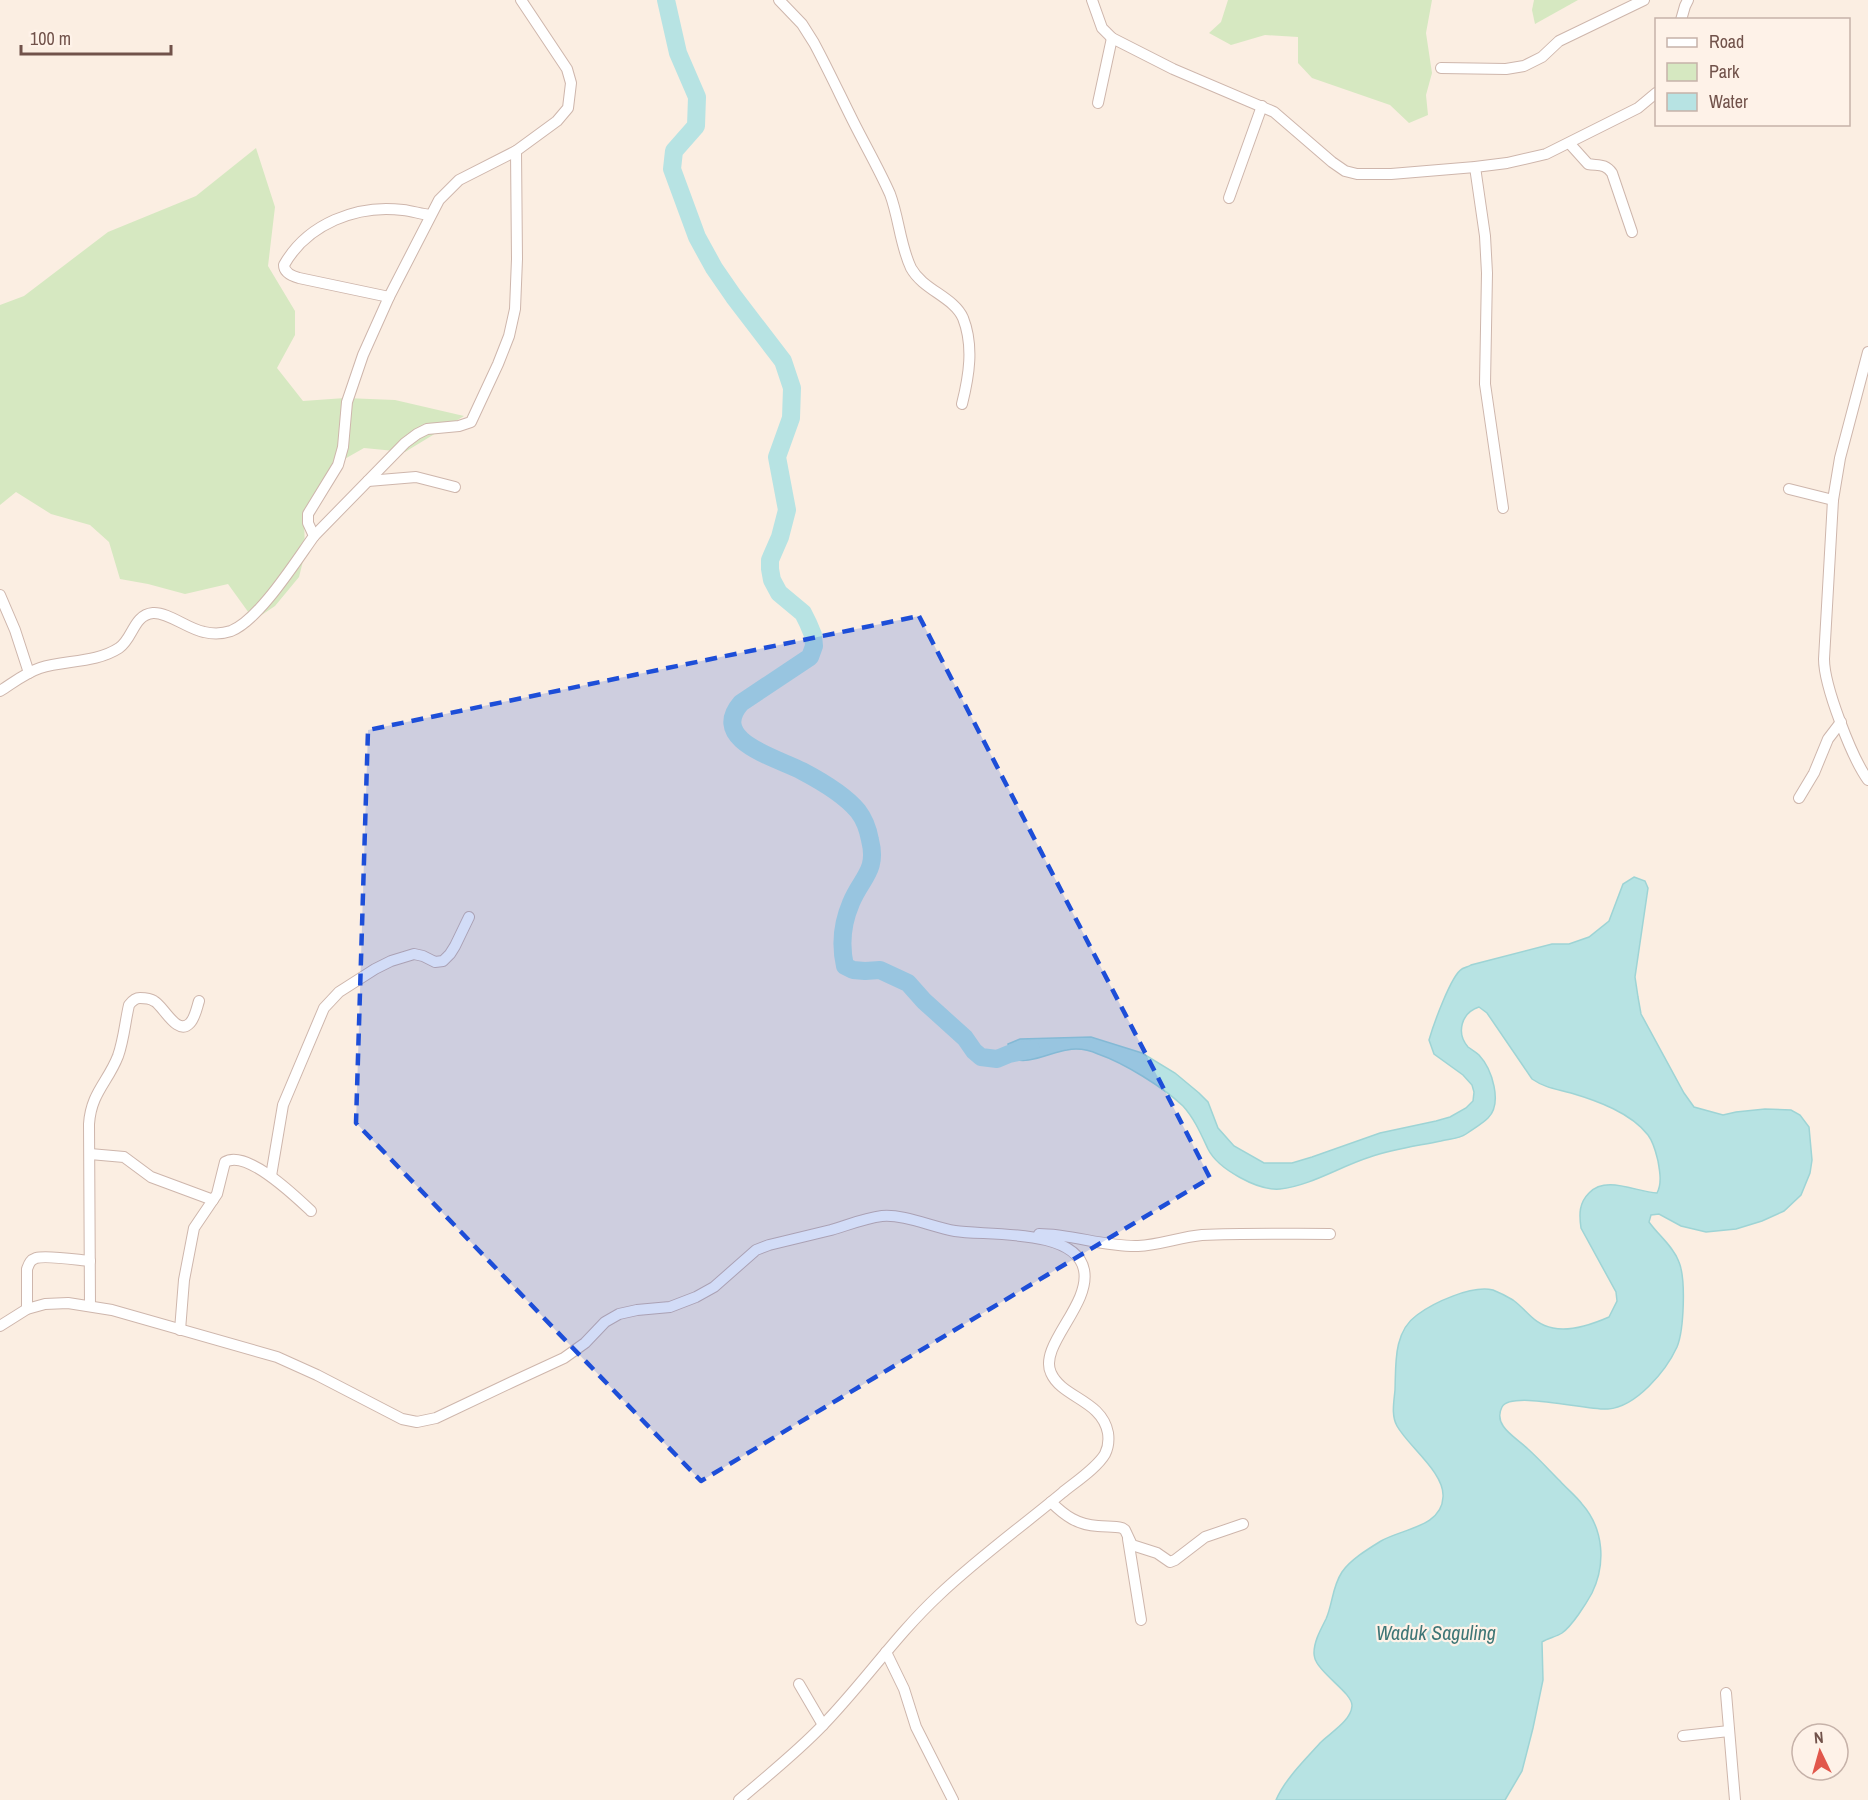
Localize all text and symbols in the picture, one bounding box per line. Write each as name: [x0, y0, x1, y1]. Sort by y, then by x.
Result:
scale bar: [21, 18, 171, 56]
legend: [1655, 18, 1850, 126]
text: 100 m: [30, 26, 71, 51]
text: Road: [1709, 29, 1744, 54]
text: Park: [1709, 59, 1740, 84]
text: Water: [1709, 89, 1748, 114]
water label: Waduk Saguling: [1376, 1619, 1496, 1646]
north arrow: [1790, 1722, 1850, 1782]
text: N: [1813, 1726, 1824, 1748]

